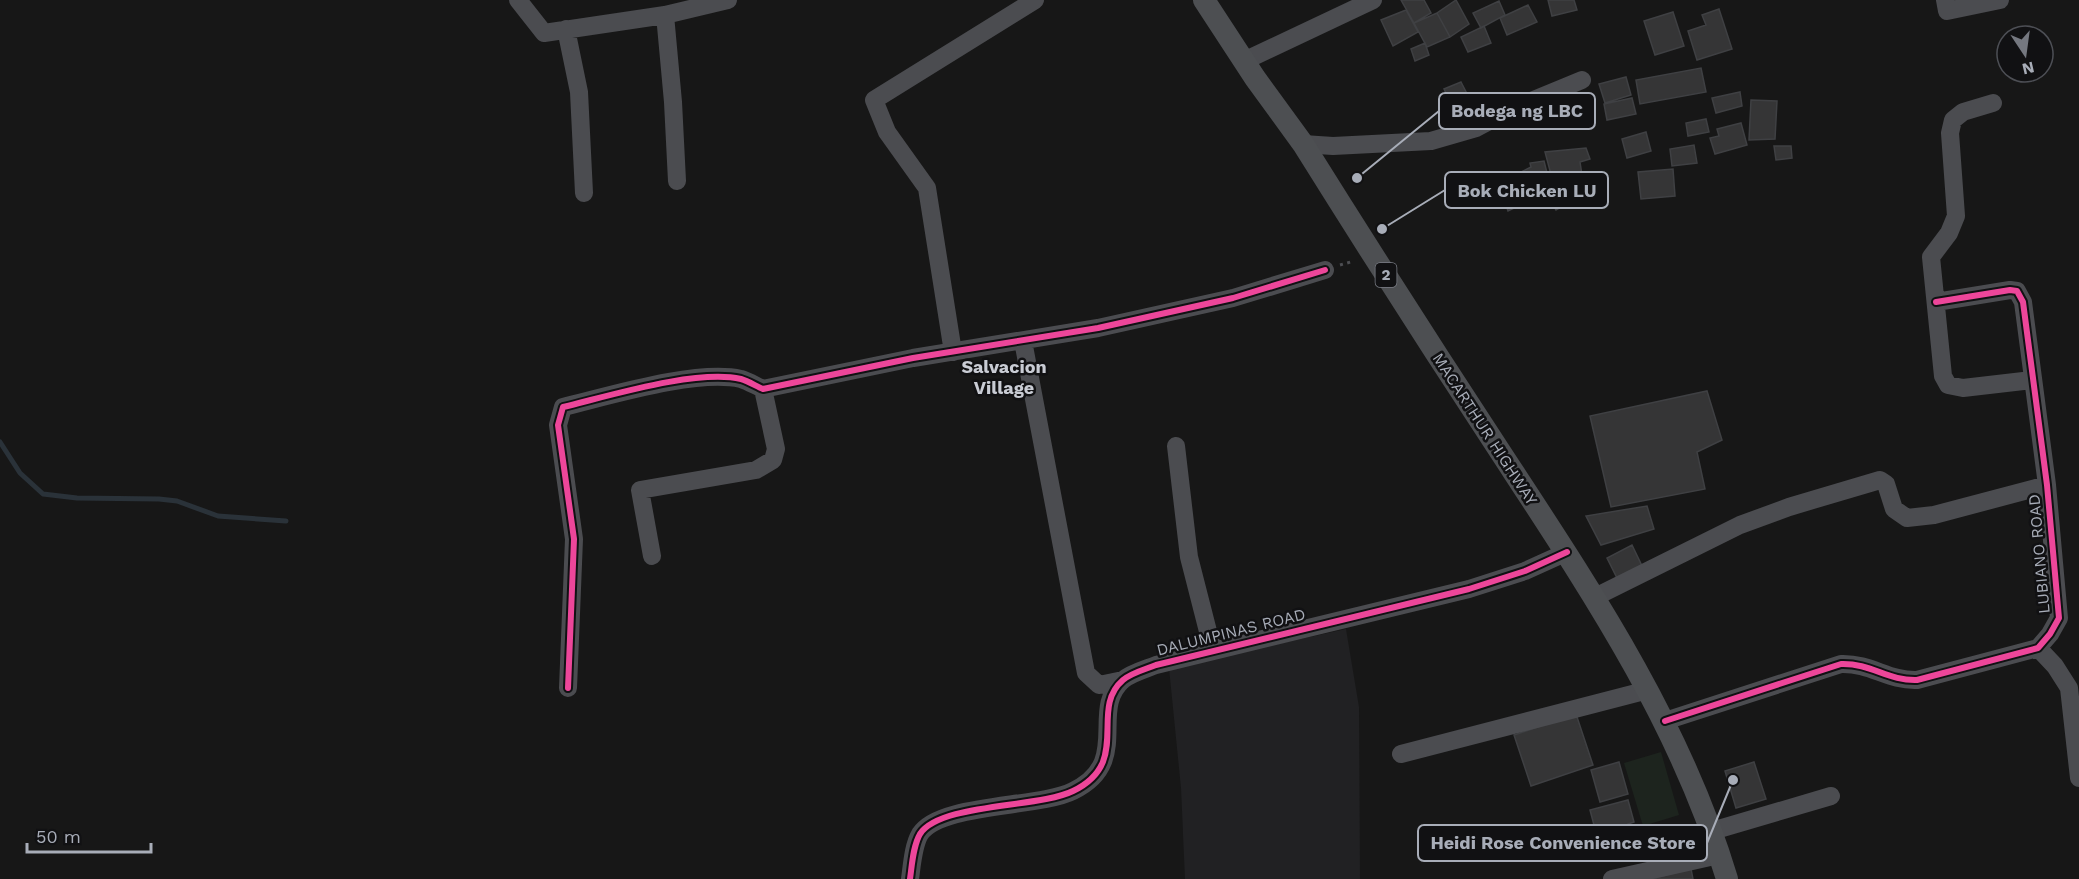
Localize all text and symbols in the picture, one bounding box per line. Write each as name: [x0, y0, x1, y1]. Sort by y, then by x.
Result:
north arrow: [1995, 24, 2055, 84]
text: N: [2020, 58, 2036, 79]
callout: Bodega ng LBC: [1439, 93, 1595, 129]
text: Bodega ng LBC: [1451, 100, 1583, 121]
callout: Bok Chicken LU: [1445, 172, 1608, 208]
text: Bok Chicken LU: [1458, 180, 1596, 201]
road number: 2: [1376, 263, 1396, 287]
street label: MACARTHUR HIGHWAY: [1429, 349, 1541, 509]
district label: Salvacion Village: [961, 356, 1047, 398]
street label: LUBIANO ROAD: [2024, 493, 2054, 615]
street label: DALUMPINAS ROAD: [1155, 604, 1307, 660]
scale bar: [27, 816, 152, 854]
callout: Heidi Rose Convenience Store: [1418, 825, 1707, 861]
text: 50 m: [36, 826, 81, 847]
text: Heidi Rose Convenience Store: [1430, 832, 1696, 853]

